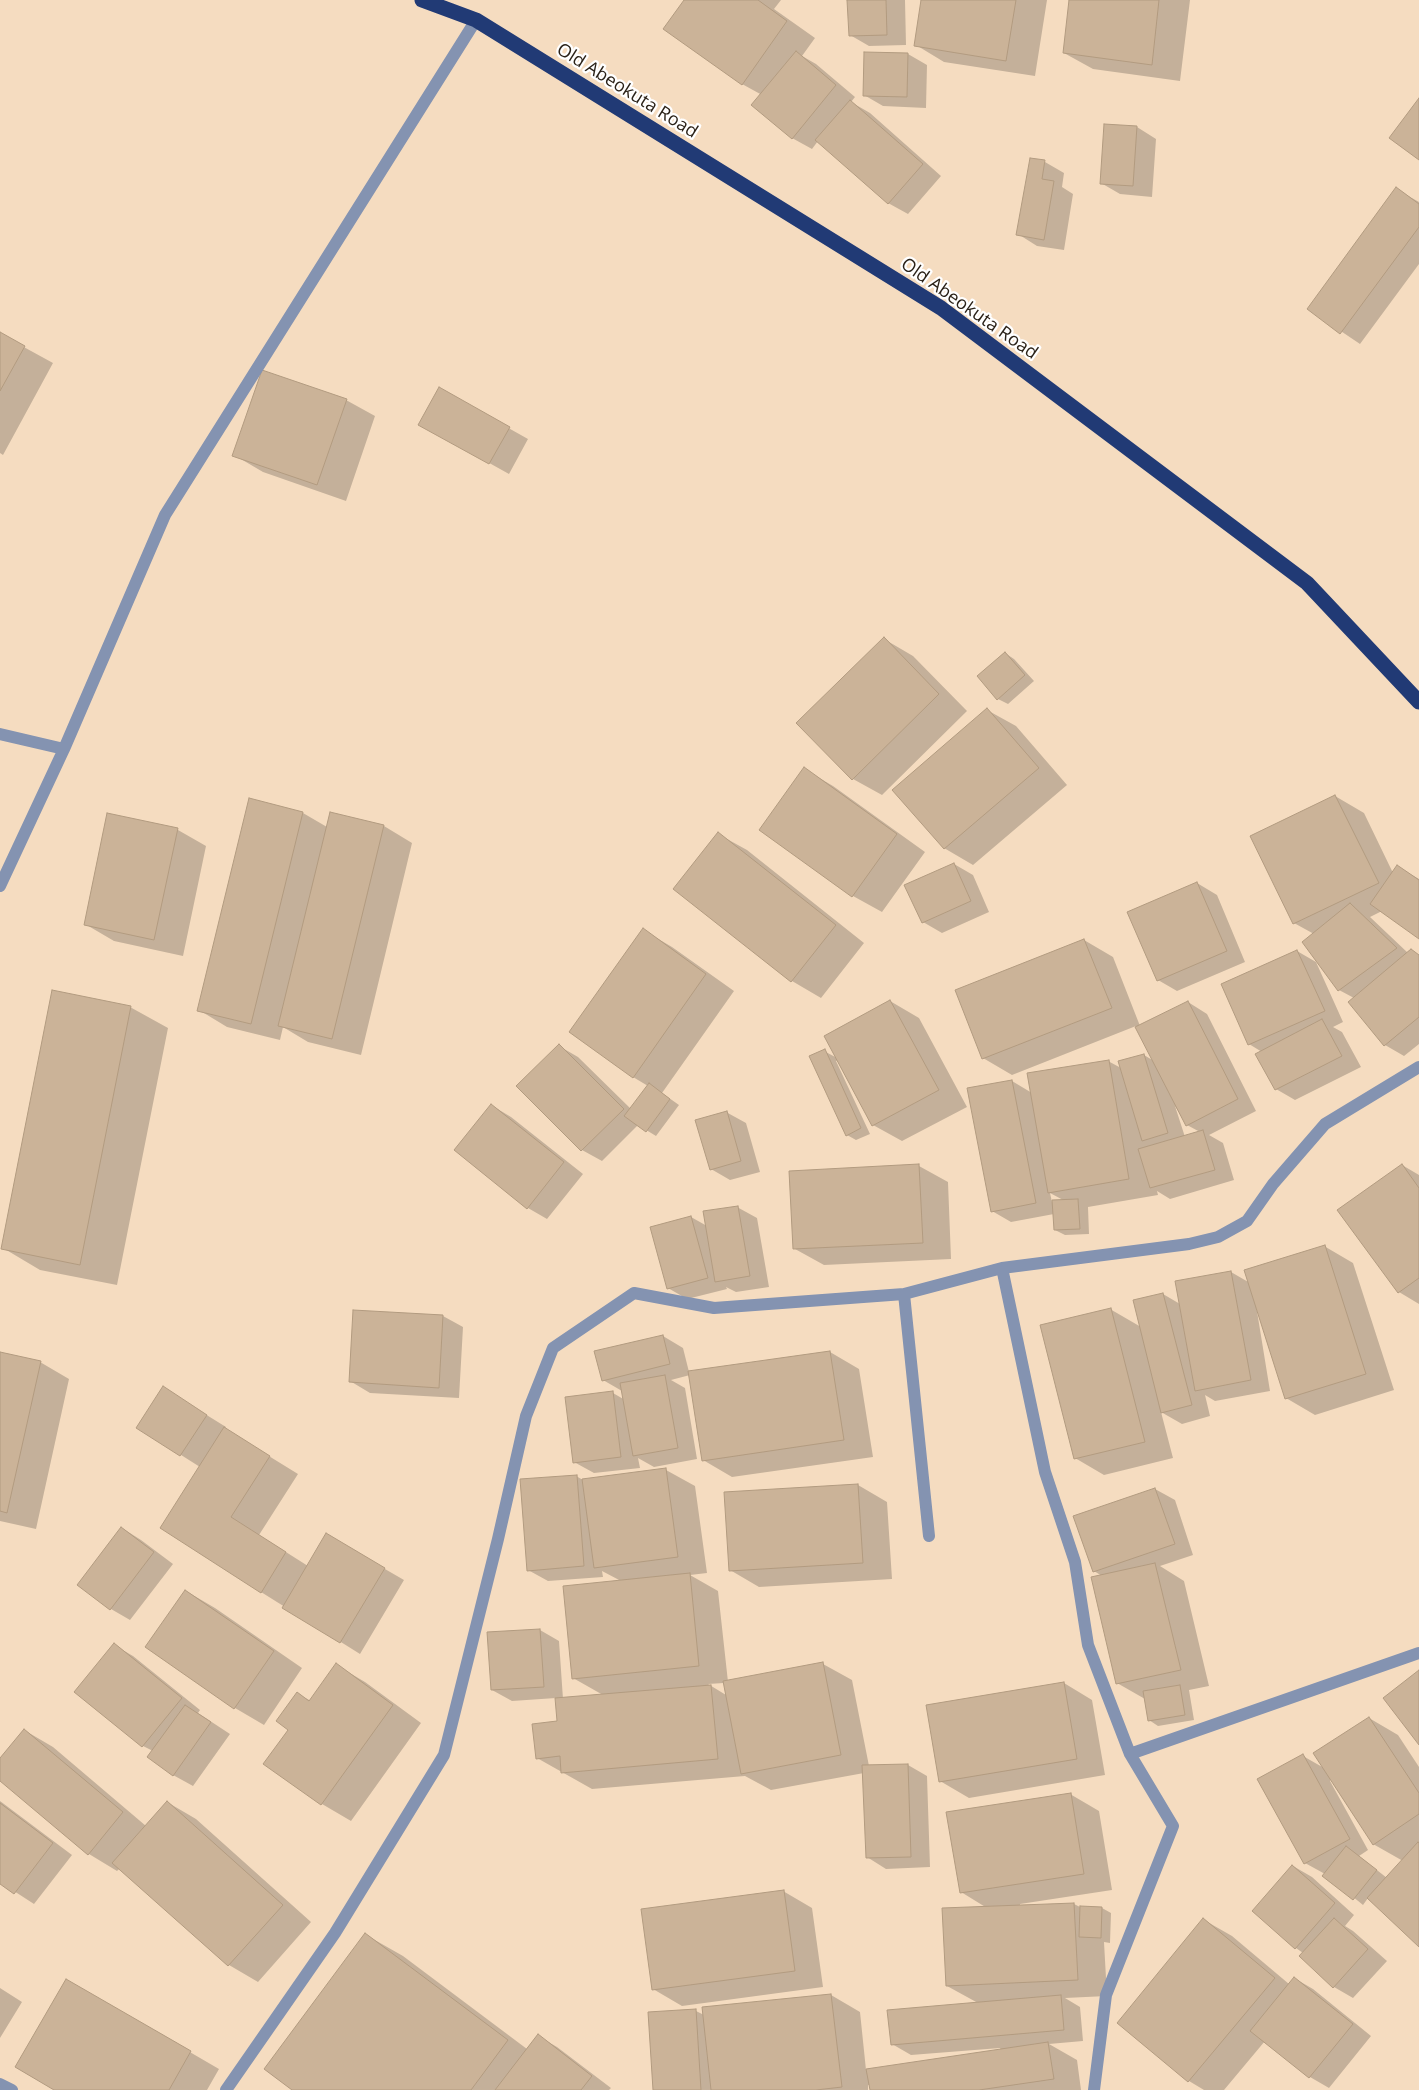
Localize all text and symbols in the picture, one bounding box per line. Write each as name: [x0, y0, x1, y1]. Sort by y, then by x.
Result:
street label: Old Abeokuta Road: [553, 39, 701, 143]
street label: Old Abeokuta Road: [896, 254, 1042, 364]

